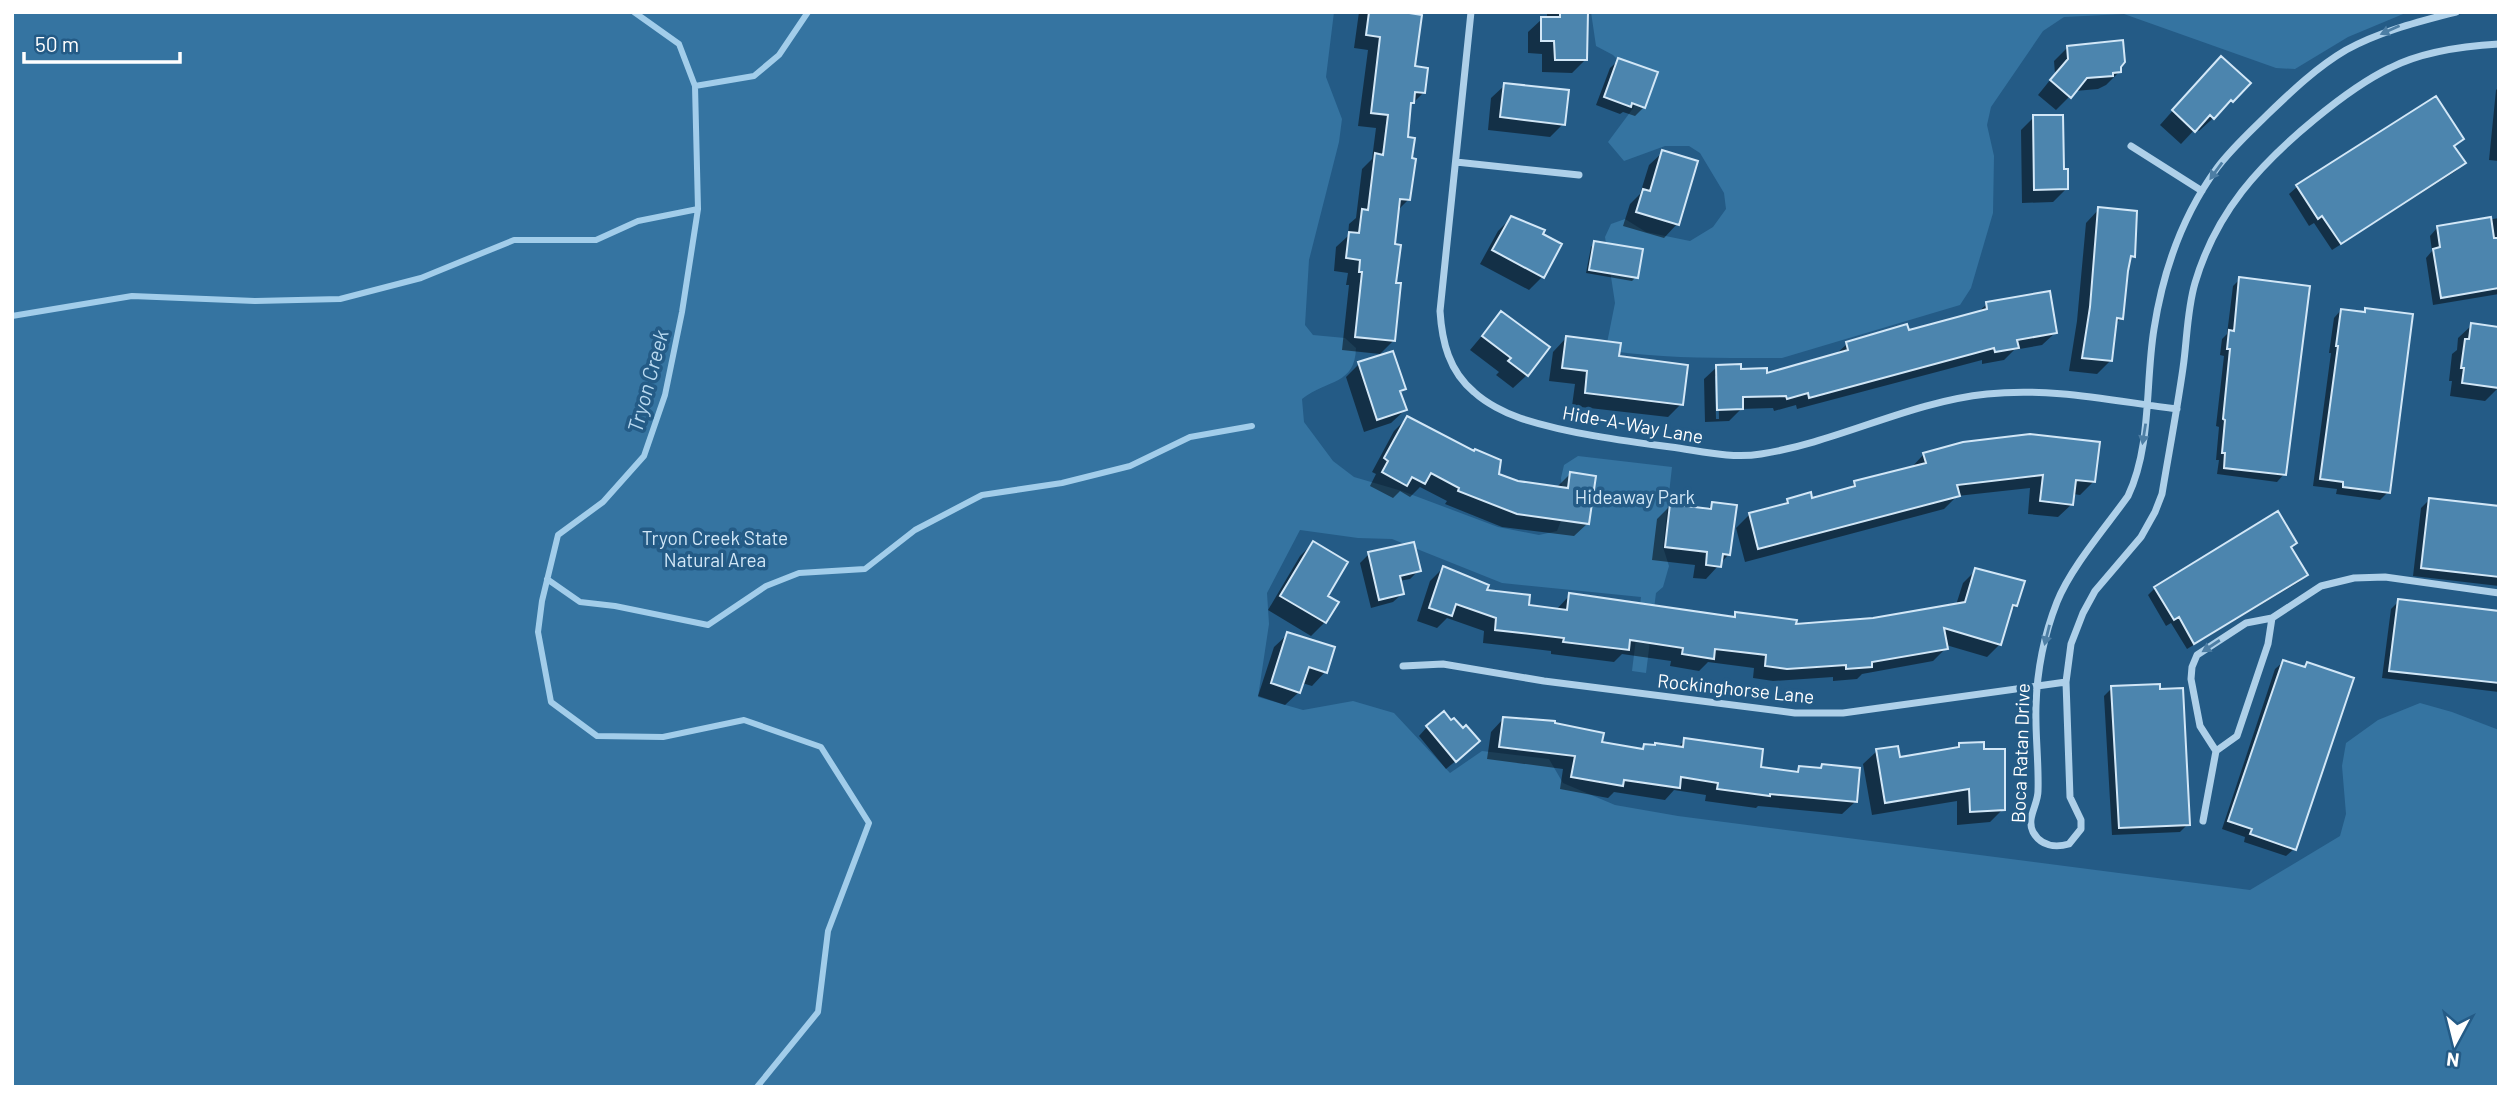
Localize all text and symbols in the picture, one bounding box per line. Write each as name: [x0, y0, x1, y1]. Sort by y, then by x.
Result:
scale bar: [24, 21, 180, 65]
one-way arrow: [2380, 24, 2400, 36]
text: 50 m: [35, 31, 79, 56]
one-way arrow: [2209, 162, 2223, 180]
water label: Tryon Creek: [621, 326, 673, 435]
street label: Hide-A-Way Lane: [1561, 400, 1705, 448]
one-way arrow: [2138, 423, 2149, 445]
park label: Hideaway Park: [1575, 485, 1695, 508]
park label: Tryon Creek State Natural Area: [642, 526, 788, 571]
one-way arrow: [2041, 625, 2052, 647]
one-way arrow: [2201, 639, 2221, 652]
street label: Rockinghorse Lane: [1656, 668, 1816, 708]
street label: Boca Ratan Drive: [2006, 683, 2034, 823]
north arrow: [2420, 1008, 2490, 1078]
text: N: [2445, 1048, 2461, 1073]

